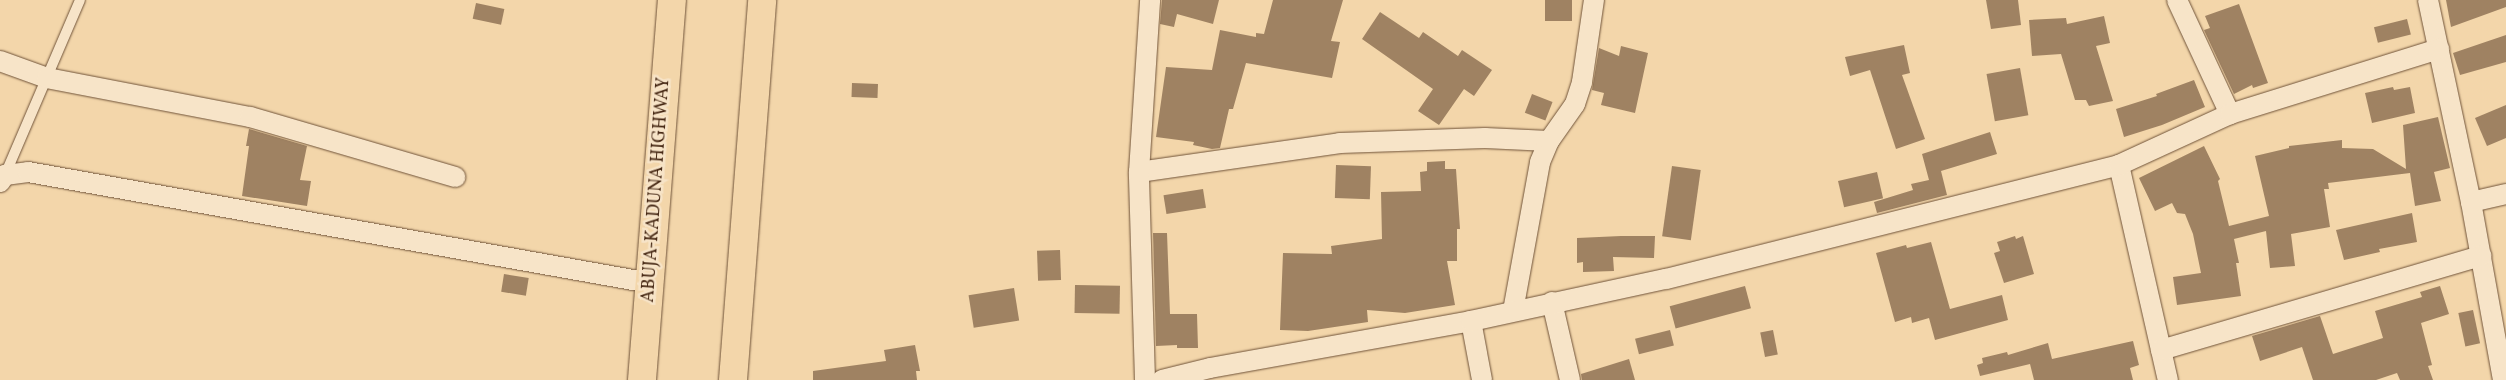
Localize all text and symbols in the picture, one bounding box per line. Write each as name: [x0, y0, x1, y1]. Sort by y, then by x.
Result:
street label: ABUJA-KADUNA HIGHWAY: [638, 77, 676, 303]

